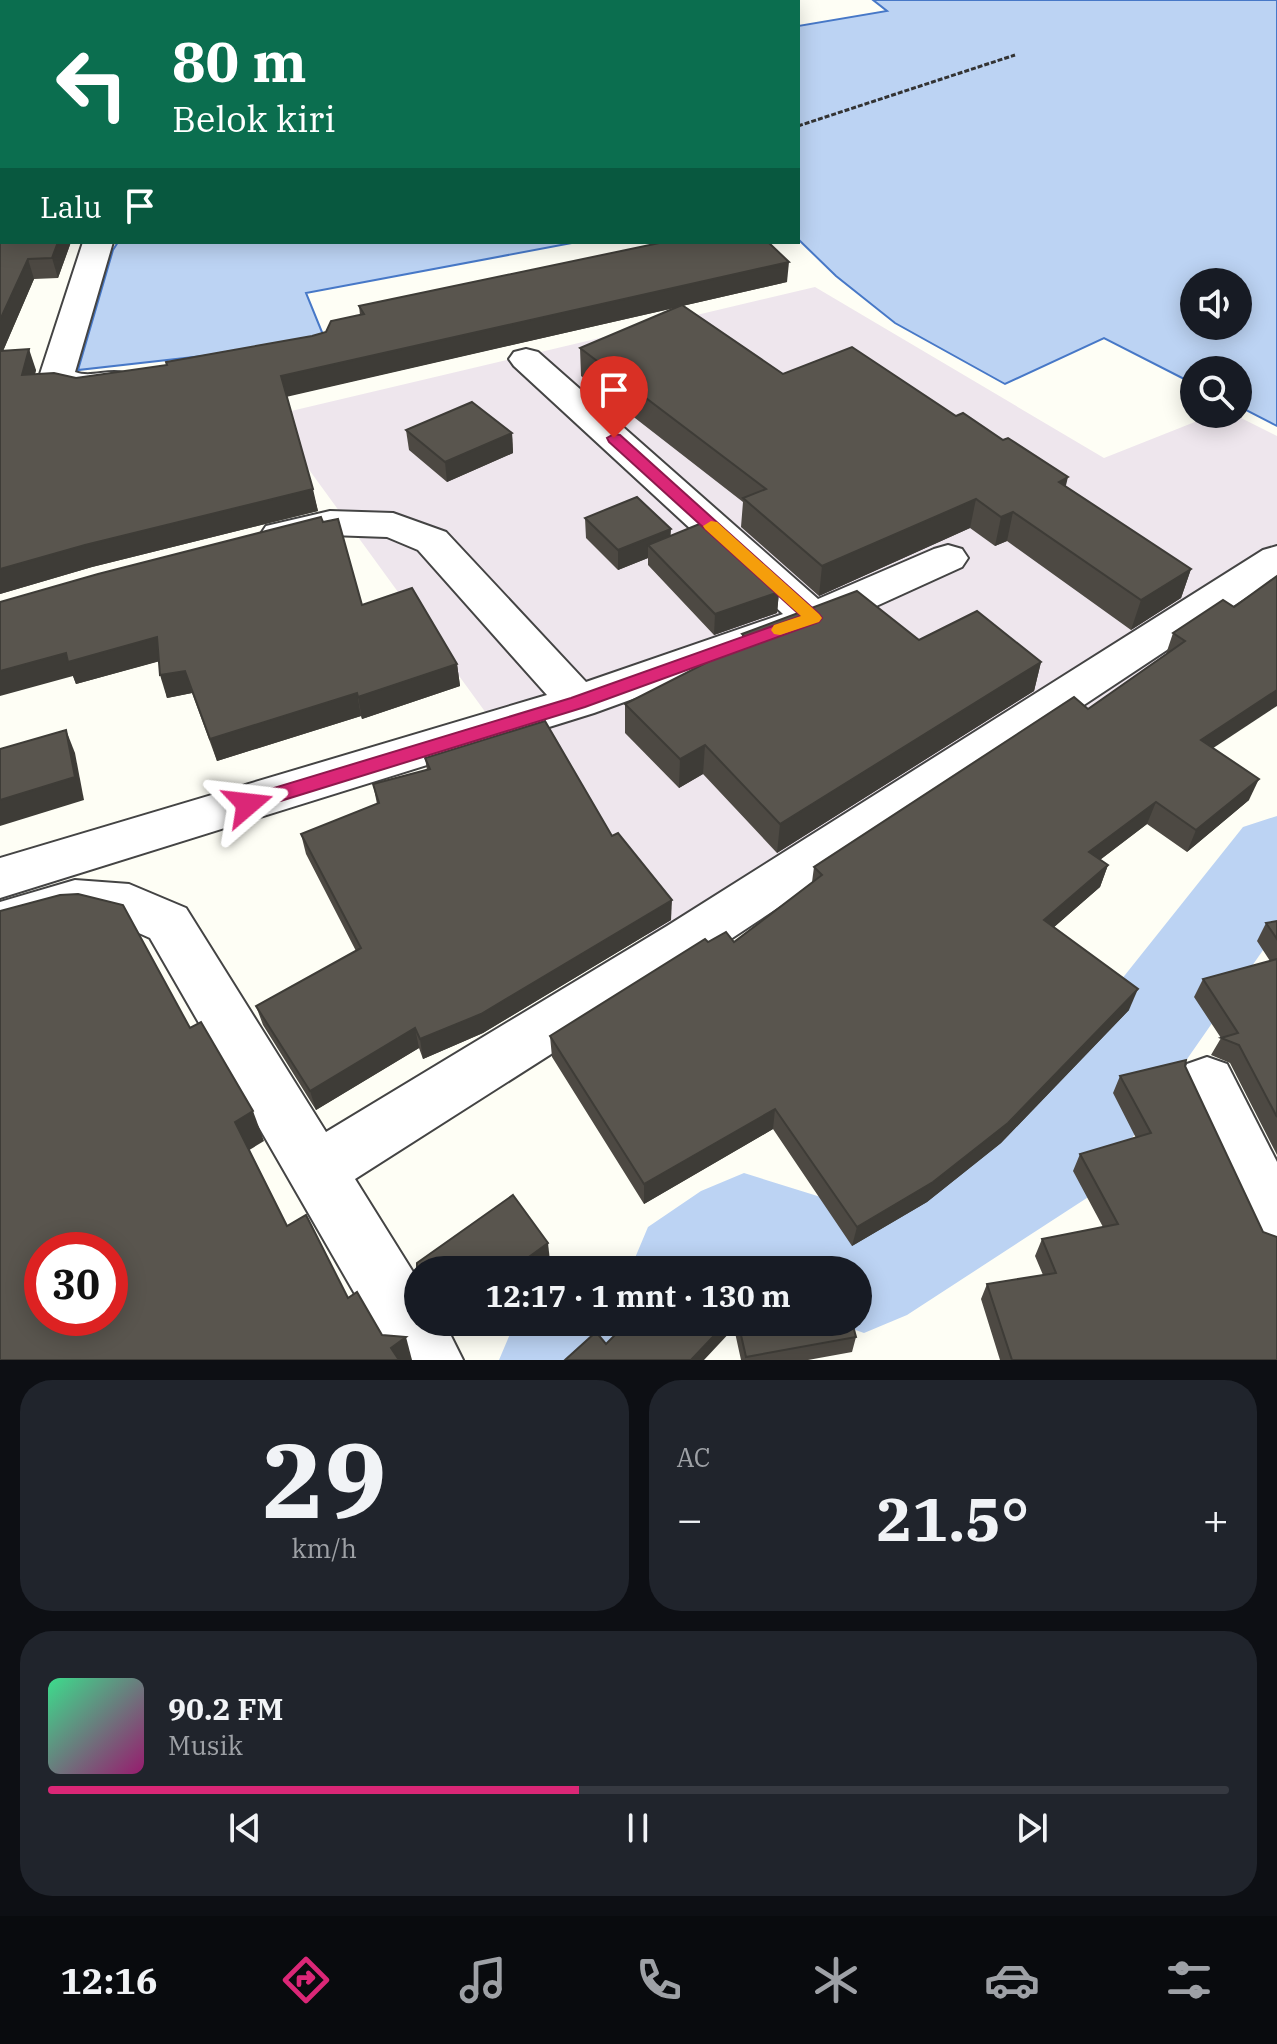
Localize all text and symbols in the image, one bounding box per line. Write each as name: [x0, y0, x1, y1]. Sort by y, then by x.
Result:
text: 80 m: [172, 25, 307, 97]
icon: left: [40, 32, 144, 136]
text: Belok kiri: [172, 95, 336, 142]
icon: arrive: [118, 184, 162, 228]
text: Lalu: [40, 187, 102, 226]
map controls: [1180, 268, 1252, 428]
button: sound: [1180, 268, 1252, 340]
pin: [580, 356, 648, 438]
button: search: [1180, 356, 1252, 428]
icon: arrive: [592, 368, 636, 412]
position arrow: [206, 762, 290, 846]
speed limit sign: 30: [24, 1232, 128, 1336]
text: 12:17 · 1 mnt · 130 m: [485, 1276, 791, 1315]
text: 29: [262, 1411, 387, 1547]
text: AC: [677, 1440, 711, 1474]
text: 21.5°: [876, 1479, 1029, 1558]
text: −: [677, 1490, 703, 1547]
text: +: [1203, 1490, 1229, 1547]
text: km/h: [291, 1531, 357, 1565]
text: 90.2 FM: [168, 1689, 283, 1728]
text: Musik: [168, 1728, 243, 1762]
icon: previous: [223, 1806, 267, 1850]
icon: pause: [616, 1806, 660, 1850]
icon: next: [1010, 1806, 1054, 1850]
icon: directions: [278, 1952, 334, 2008]
icon: music: [455, 1952, 511, 2008]
icon: phone: [631, 1952, 687, 2008]
icon: climate: [808, 1952, 864, 2008]
icon: car: [984, 1952, 1040, 2008]
icon: filters: [1161, 1952, 1217, 2008]
text: 12:16: [60, 1957, 158, 2004]

